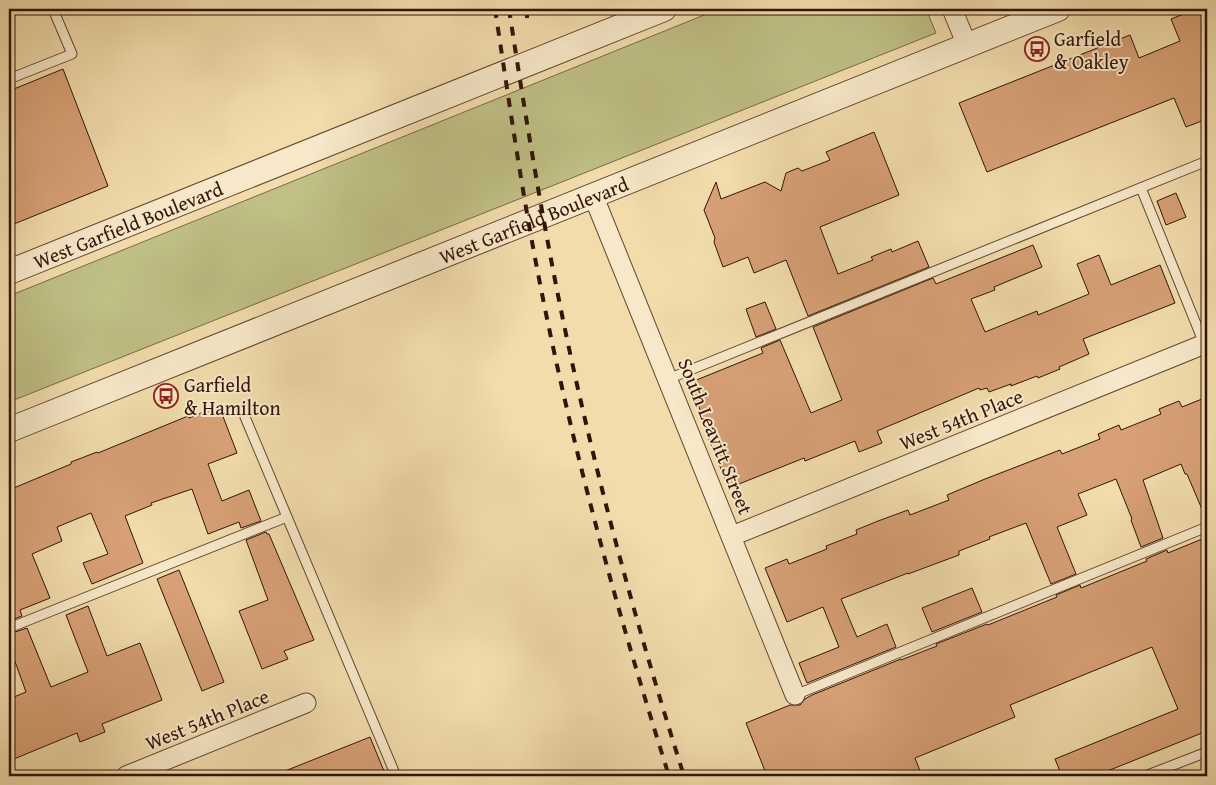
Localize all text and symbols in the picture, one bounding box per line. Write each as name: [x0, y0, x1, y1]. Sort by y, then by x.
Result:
place label: Garfield & Oakley: [1054, 24, 1129, 76]
bus stop icon: Garfield & Oakley: [1024, 36, 1050, 62]
street label: West Garfield Boulevard: [434, 168, 633, 271]
street label: West Garfield Boulevard: [29, 173, 227, 275]
street label: South Leavitt Street: [671, 353, 761, 519]
place label: Garfield & Hamilton: [184, 370, 281, 422]
street label: West 54th Place: [895, 381, 1027, 457]
bus stop icon: Garfield & Hamilton: [153, 383, 179, 409]
street label: West 54th Place: [141, 681, 273, 757]

